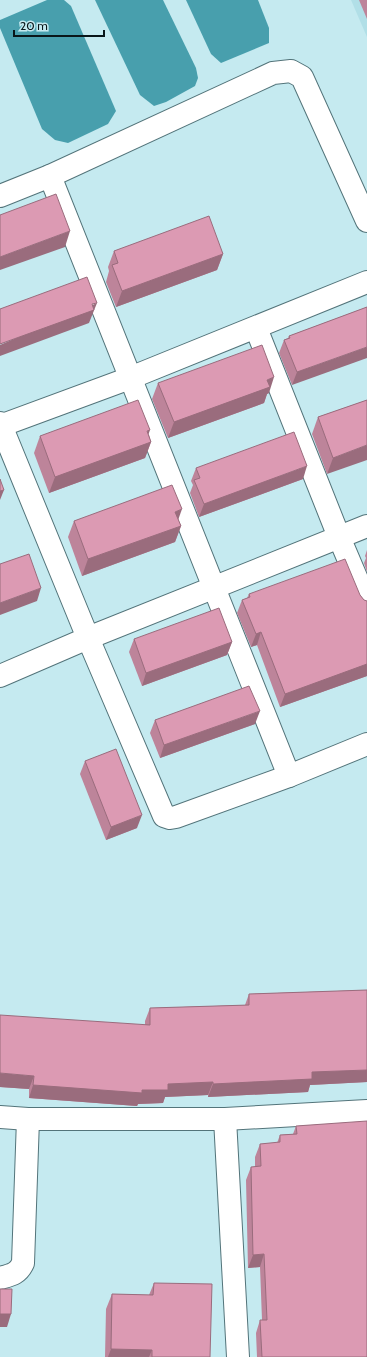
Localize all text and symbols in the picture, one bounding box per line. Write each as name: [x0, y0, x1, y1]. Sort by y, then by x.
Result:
scale bar: [14, 12, 104, 38]
text: 20 m: [20, 18, 48, 33]

